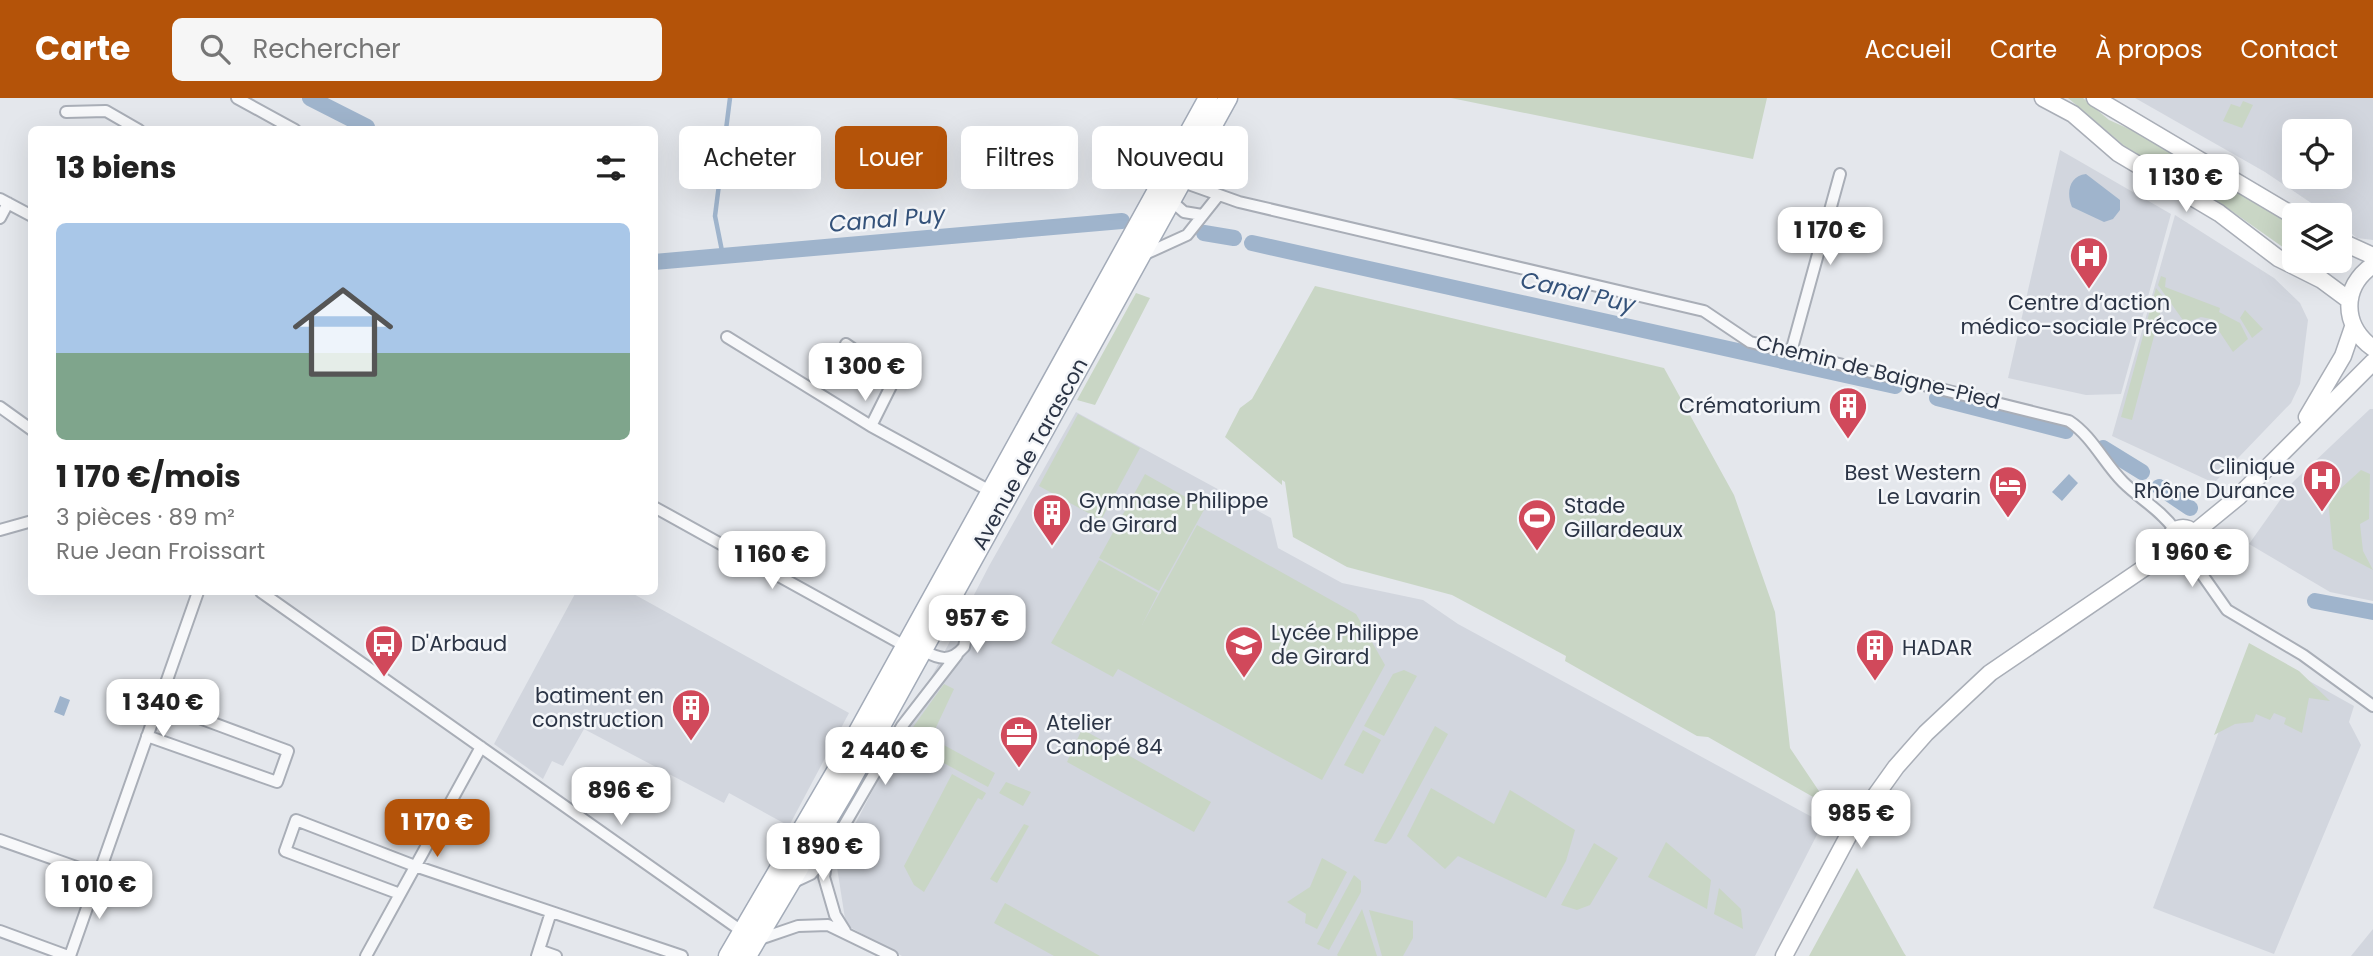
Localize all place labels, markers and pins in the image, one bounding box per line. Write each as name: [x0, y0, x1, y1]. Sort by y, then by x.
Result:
pin: 1 130 €: [2121, 155, 2251, 214]
pin: 1 170 €: [1765, 208, 1895, 267]
hospital icon: Centre d’action médico-sociale Précoce: [2068, 235, 2110, 290]
place label: Centre d’action médico-sociale Précoce: [1960, 288, 2218, 341]
pin: 1 300 €: [800, 344, 930, 403]
building icon: Crématorium: [1827, 385, 1869, 440]
place label: Crématorium: [1679, 391, 1821, 420]
place label: Clinique Rhône Durance: [2134, 452, 2295, 505]
place label: Best Western Le Lavarin: [1844, 458, 1981, 511]
hospital icon: Clinique Rhône Durance: [2301, 458, 2343, 513]
hotel icon: Best Western Le Lavarin: [1987, 464, 2029, 519]
place label: Gymnase Philippe de Girard: [1079, 486, 1269, 539]
place label: Stade Gillardeaux: [1564, 491, 1683, 544]
building icon: Gymnase Philippe de Girard: [1031, 492, 1073, 547]
sports icon: Stade Gillardeaux: [1516, 497, 1558, 552]
pin: 1 960 €: [2127, 530, 2257, 589]
pin: 1 160 €: [707, 532, 837, 591]
pin: 957 €: [928, 596, 1026, 655]
place label: Lycée Philippe de Girard: [1271, 618, 1419, 671]
bus stop icon: D'Arbaud: [363, 623, 405, 678]
school or university icon: Lycée Philippe de Girard: [1223, 624, 1265, 679]
building icon: HADAR: [1854, 627, 1896, 682]
place label: D'Arbaud: [411, 629, 507, 658]
place label: HADAR: [1902, 633, 1972, 662]
pin: 1 340 €: [98, 680, 228, 739]
place label: batiment en construction: [532, 681, 664, 734]
building icon: batiment en construction: [670, 687, 712, 742]
place label: Atelier Canopé 84: [1046, 708, 1163, 761]
office icon: Atelier Canopé 84: [998, 714, 1040, 769]
pin: 2 440 €: [820, 728, 950, 787]
pin: 896 €: [572, 768, 670, 827]
pin: 985 €: [1812, 790, 1910, 850]
pin: 1 170 €: [372, 800, 502, 859]
pin: 1 890 €: [758, 824, 888, 883]
pin: 1 010 €: [34, 862, 164, 921]

